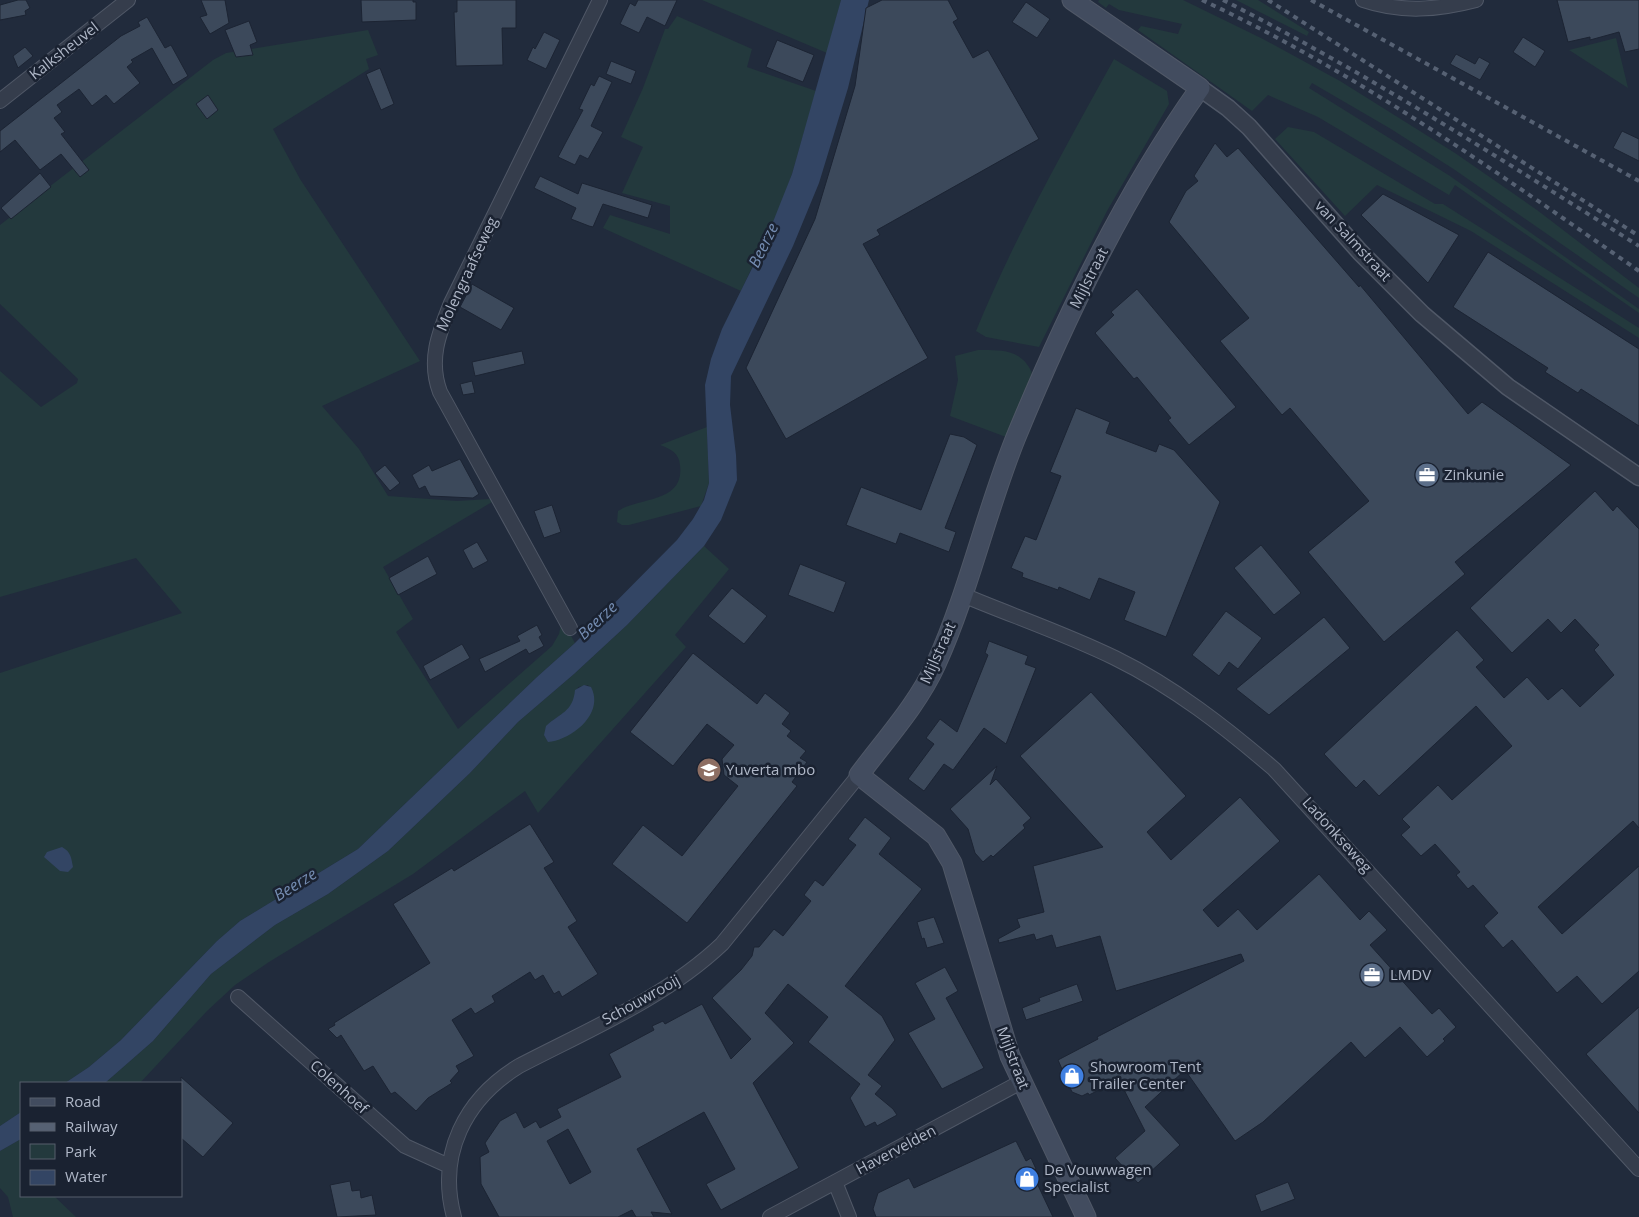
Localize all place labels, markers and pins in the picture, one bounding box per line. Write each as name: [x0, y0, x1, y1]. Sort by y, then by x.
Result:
office icon: Zinkunie: [1414, 462, 1440, 488]
place label: Zinkunie: [1444, 464, 1504, 484]
school or university icon: Yuverta mbo: [696, 757, 722, 783]
place label: Yuverta mbo: [726, 759, 815, 779]
office icon: LMDV: [1359, 962, 1385, 988]
place label: LMDV: [1390, 964, 1431, 984]
place label: Showroom Tent Trailer Center: [1090, 1056, 1201, 1093]
shop icon: Showroom Tent Trailer Center: [1059, 1063, 1085, 1089]
place label: De Vouwwagen Specialist: [1044, 1159, 1152, 1196]
shop icon: De Vouwwagen Specialist: [1014, 1166, 1040, 1192]

